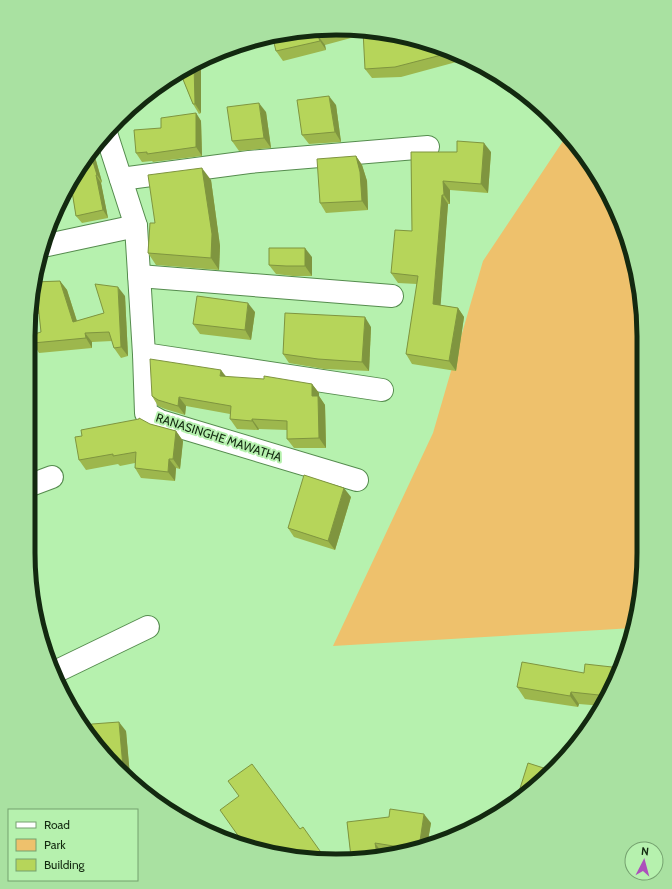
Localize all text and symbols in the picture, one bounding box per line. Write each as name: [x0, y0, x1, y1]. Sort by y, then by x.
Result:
street label: RANASINGHE MAWATHA: [154, 410, 284, 465]
legend: [8, 809, 138, 881]
text: Road: [44, 817, 70, 832]
text: Park: [44, 837, 66, 852]
north arrow: [624, 841, 664, 881]
text: N: [640, 844, 650, 858]
text: Building: [44, 857, 86, 872]

